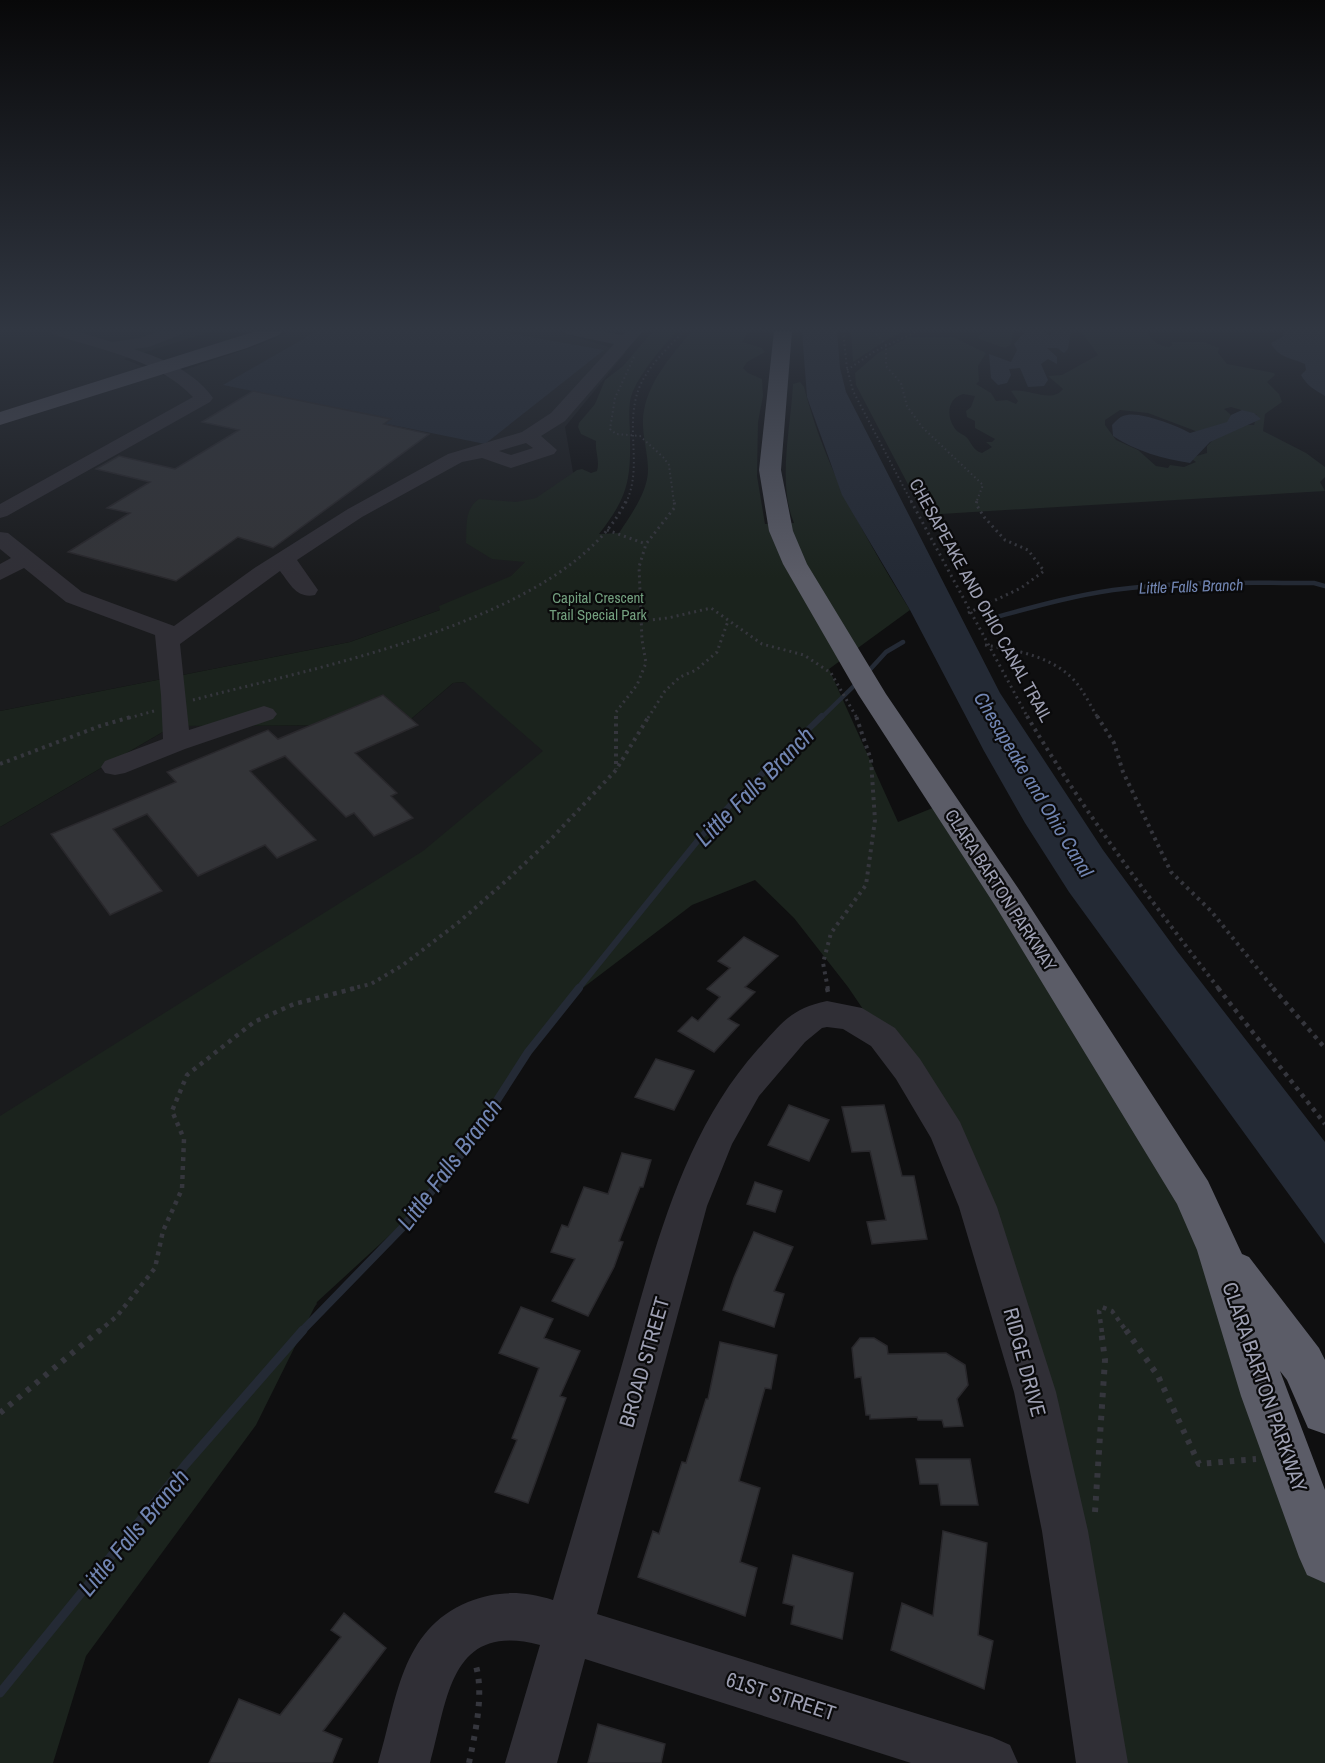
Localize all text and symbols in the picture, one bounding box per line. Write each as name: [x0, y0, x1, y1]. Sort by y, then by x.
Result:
street label: CHESAPEAKE AND OHIO CANAL TRAIL: [903, 474, 1059, 726]
water label: Little Falls Branch: [1138, 573, 1244, 599]
park label: Capital Crescent Trail Special Park: [549, 587, 647, 625]
water label: Chesapeake and Ohio Canal: [968, 686, 1100, 882]
water label: Little Falls Branch: [687, 719, 821, 853]
street label: CLARA BARTON PARKWAY: [939, 804, 1063, 976]
water label: Little Falls Branch: [389, 1092, 509, 1236]
street label: CLARA BARTON PARKWAY: [1215, 1278, 1315, 1496]
street label: BROAD STREET: [612, 1293, 677, 1430]
street label: RIDGE DRIVE: [997, 1304, 1053, 1420]
water label: Little Falls Branch: [70, 1462, 196, 1602]
street label: 61ST STREET: [723, 1665, 840, 1727]

